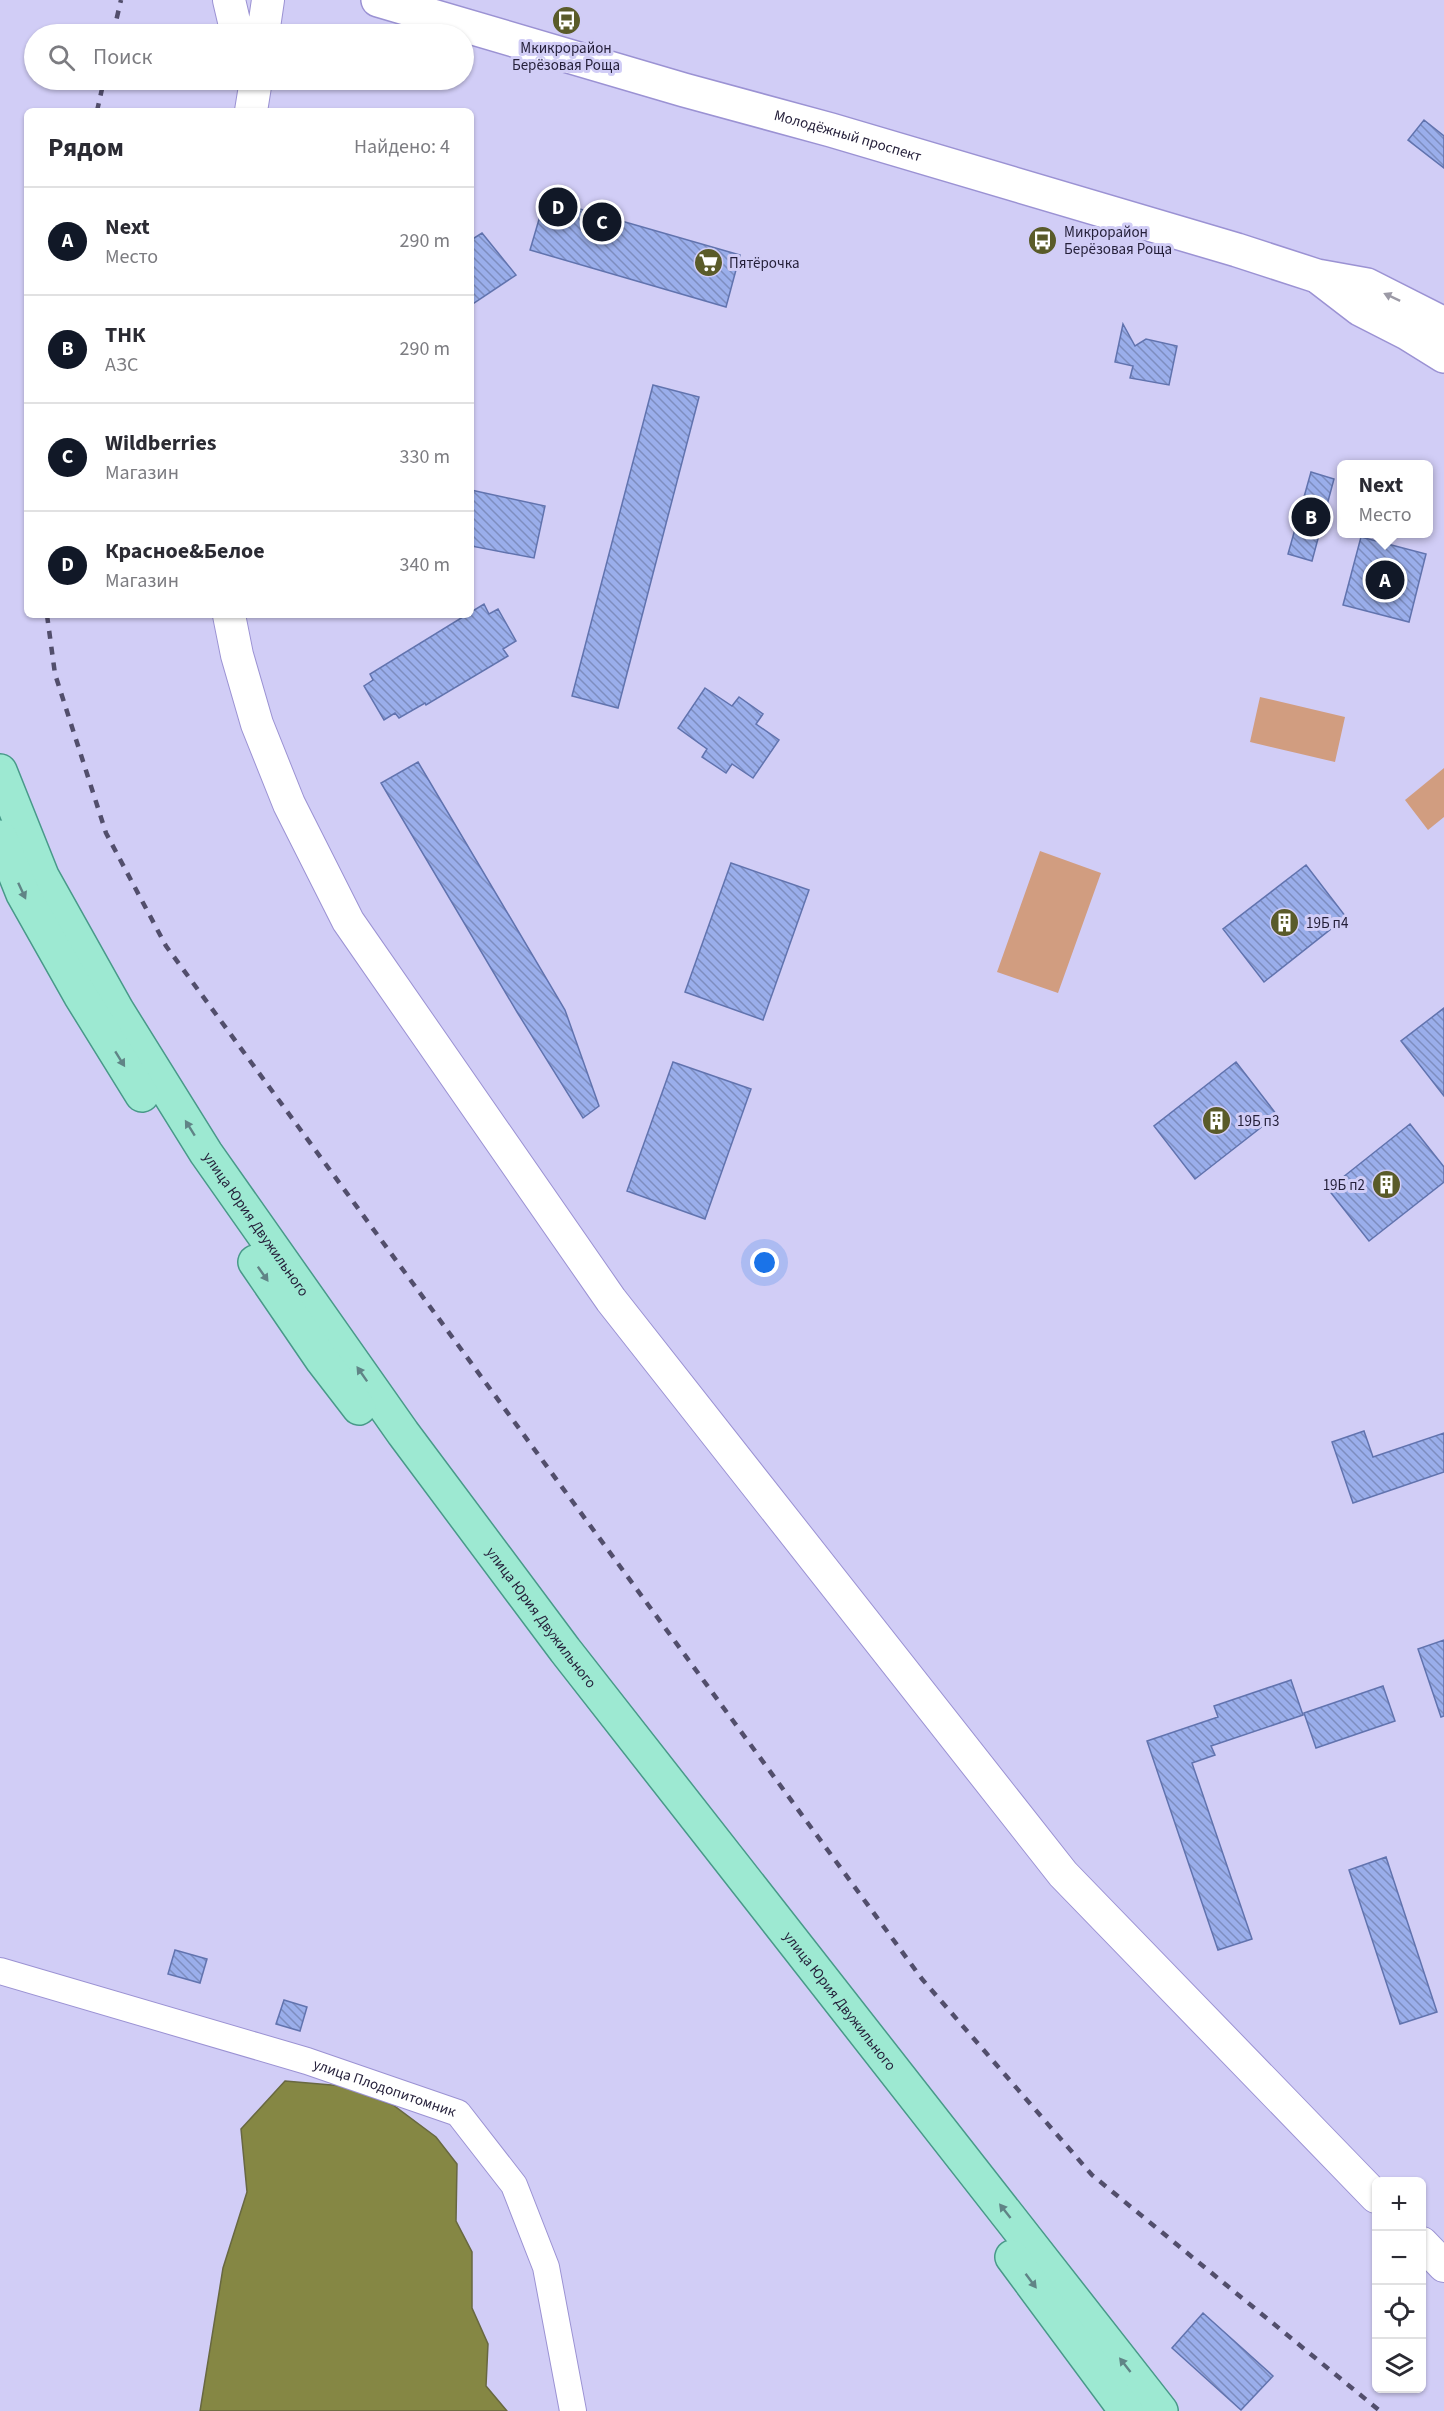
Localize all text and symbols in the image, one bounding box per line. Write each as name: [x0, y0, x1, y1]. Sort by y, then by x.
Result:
bus stop icon: Мкикрорайон Берёзовая Роща: [550, 5, 582, 37]
search box: [24, 24, 474, 90]
place label: Мкикрорайон Берёзовая Роща: [512, 38, 620, 76]
icon: search: [45, 41, 78, 74]
text: Поиск: [93, 41, 152, 73]
street label: Молодёжный проспект: [772, 105, 924, 167]
text: Рядом: [48, 129, 124, 166]
text: Найдено: 4: [354, 133, 450, 161]
pin: D: [538, 184, 578, 230]
pin: C: [582, 200, 622, 244]
text: Next: [105, 211, 150, 243]
place label: Микрорайон Берёзовая Роща: [1064, 222, 1172, 260]
bus stop icon: Микрорайон Берёзовая Роща: [1027, 225, 1059, 257]
text: A: [62, 227, 73, 255]
text: 290 m: [400, 227, 450, 255]
text: Место: [105, 243, 158, 271]
supermarket icon: Пятёрочка: [692, 247, 724, 279]
place label: Пятёрочка: [729, 253, 800, 274]
one-way arrow: [1384, 292, 1401, 301]
text: ТНК: [105, 319, 146, 351]
text: B: [61, 335, 74, 363]
text: 290 m: [400, 335, 450, 363]
text: АЗС: [105, 351, 138, 379]
text: Wildberries: [105, 427, 217, 459]
text: C: [62, 443, 73, 471]
text: 330 m: [400, 443, 450, 471]
text: Магазин: [105, 459, 179, 487]
popup: [1337, 460, 1433, 538]
text: Next: [1358, 469, 1403, 501]
pin: B: [1292, 494, 1330, 540]
text: Место: [1358, 501, 1412, 529]
text: Красное&Белое: [105, 535, 265, 567]
text: D: [61, 551, 74, 579]
text: 340 m: [400, 551, 450, 579]
pin: A: [1366, 558, 1404, 602]
text: Магазин: [105, 567, 179, 595]
one-way arrow: [18, 882, 27, 899]
building icon: 19Б п4: [1269, 907, 1301, 939]
place label: 19Б п4: [1306, 913, 1349, 934]
one-way arrow: [115, 1051, 126, 1067]
building icon: 19Б п3: [1200, 1105, 1232, 1137]
place label: 19Б п3: [1237, 1111, 1279, 1132]
one-way arrow: [185, 1120, 196, 1136]
street label: улица Юрия Двужильного: [198, 1148, 314, 1300]
building icon: 19Б п2: [1370, 1169, 1402, 1201]
place label: 19Б п2: [1323, 1175, 1365, 1196]
your location: [750, 1248, 779, 1277]
one-way arrow: [257, 1266, 268, 1282]
one-way arrow: [356, 1367, 368, 1383]
street label: улица Юрия Двужильного: [481, 1543, 602, 1693]
street label: улица Юрия Двужильного: [779, 1927, 901, 2075]
street label: улица Плодопитомник: [310, 2053, 459, 2122]
map controls: [1372, 2177, 1426, 2393]
button: +: [1372, 2177, 1426, 2231]
one-way arrow: [1000, 2204, 1012, 2219]
button: −: [1372, 2231, 1426, 2285]
one-way arrow: [1024, 2273, 1036, 2288]
button: locate: [1372, 2285, 1426, 2339]
button: layers: [1372, 2339, 1426, 2393]
one-way arrow: [1119, 2357, 1132, 2373]

